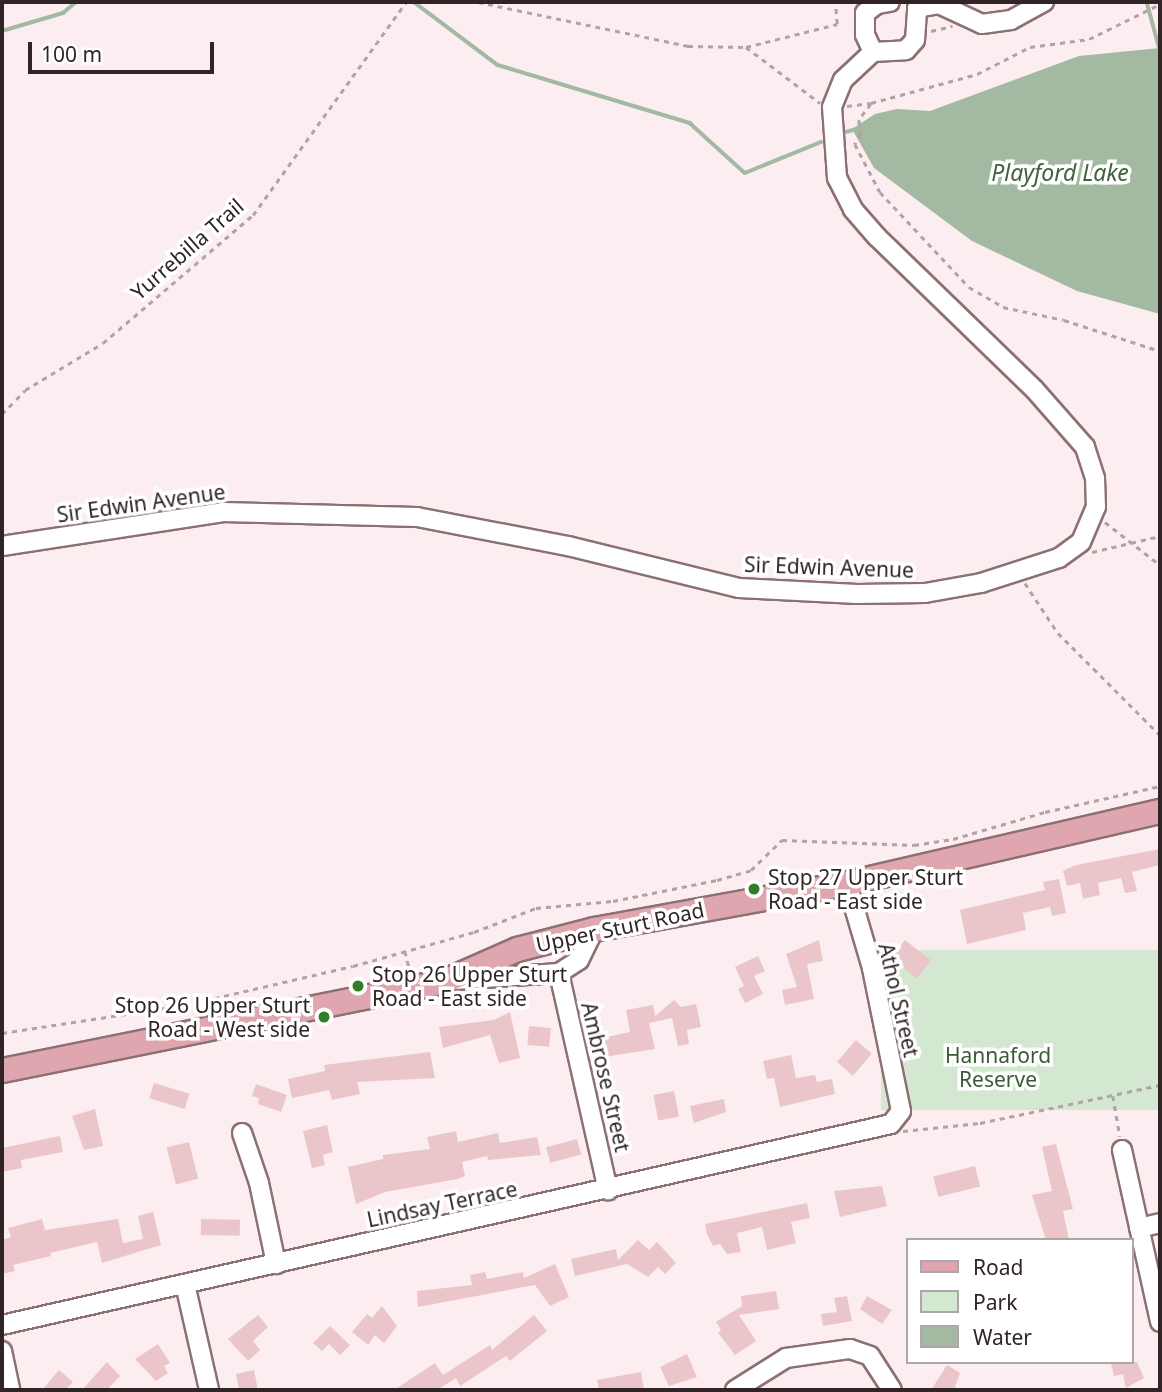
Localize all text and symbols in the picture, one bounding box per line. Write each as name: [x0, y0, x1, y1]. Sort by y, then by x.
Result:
scale bar: [32, 28, 217, 72]
text: 100 m: [41, 40, 102, 68]
water label: Playford Lake: [991, 158, 1129, 186]
street label: Yurrebilla Trail: [126, 193, 248, 305]
street label: Sir Edwin Avenue: [55, 479, 227, 527]
street label: Sir Edwin Avenue: [744, 551, 914, 583]
place label: Stop 27 Upper Sturt Road - East side: [768, 864, 963, 914]
marker: Stop 27 Upper Sturt Road - East side: [746, 881, 762, 897]
street label: Upper Sturt Road: [534, 897, 706, 957]
street label: Athol Street: [874, 941, 924, 1059]
place label: Stop 26 Upper Sturt Road - East side: [372, 961, 567, 1011]
marker: Stop 26 Upper Sturt Road - East side: [350, 978, 366, 994]
place label: Stop 26 Upper Sturt Road - West side: [115, 992, 310, 1042]
street label: Ambrose Street: [577, 1000, 635, 1154]
marker: Stop 26 Upper Sturt Road - West side: [316, 1009, 332, 1025]
park label: Hannaford Reserve: [945, 1042, 1051, 1092]
street label: Lindsay Terrace: [365, 1176, 519, 1232]
legend: [906, 1238, 1134, 1364]
text: Road: [973, 1253, 1023, 1281]
text: Park: [973, 1288, 1017, 1316]
text: Water: [973, 1323, 1032, 1351]

